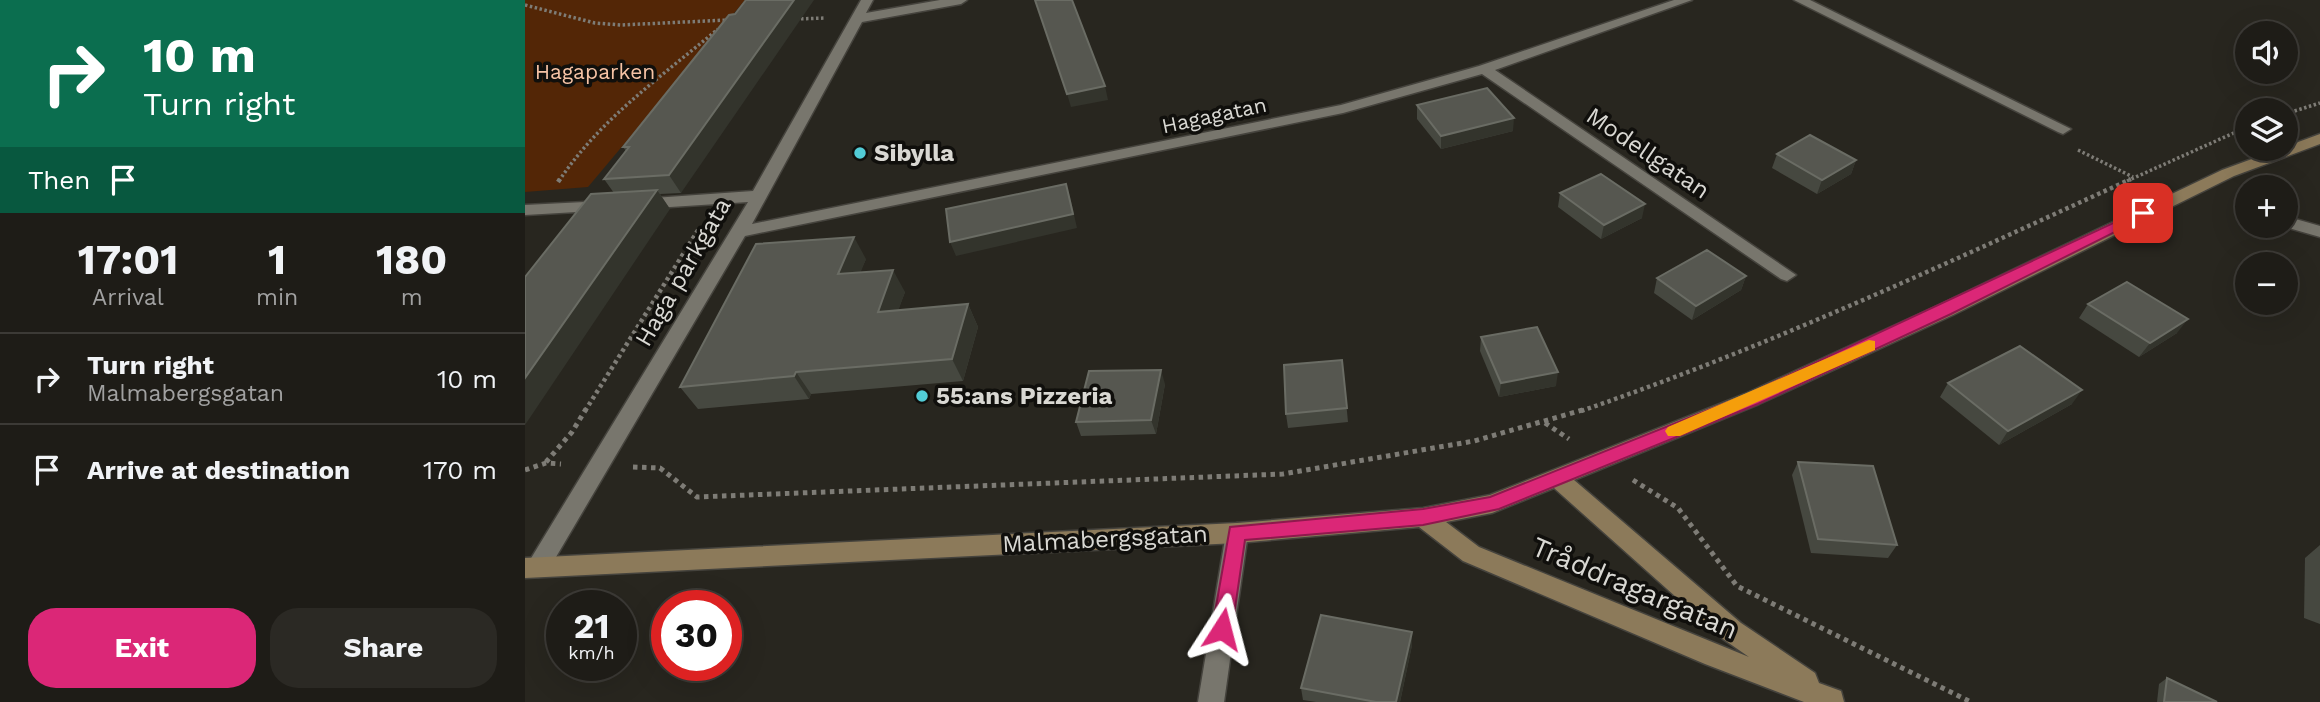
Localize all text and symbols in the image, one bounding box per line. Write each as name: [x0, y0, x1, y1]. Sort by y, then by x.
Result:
map controls: [2235, 21, 2298, 315]
button: sound: [2235, 21, 2298, 84]
text: 10 m: [143, 26, 256, 84]
icon: right: [28, 28, 119, 119]
park label: Hagaparken: [535, 59, 655, 84]
text: Turn right: [143, 85, 295, 123]
street label: Hagagatan: [1159, 92, 1269, 138]
button: layers: [2235, 98, 2298, 161]
street label: Modellgatan: [1581, 102, 1715, 204]
place label: Sibylla: [874, 139, 954, 167]
marker: Sibylla: [852, 145, 868, 161]
icon: arrive: [104, 161, 142, 199]
text: Then: [28, 165, 90, 195]
button: +: [2235, 175, 2298, 238]
pin: [2113, 183, 2173, 243]
street label: Haga parkgata: [629, 193, 737, 351]
icon: arrive: [2124, 194, 2162, 232]
text: 17:01: [78, 235, 178, 284]
text: 1: [268, 235, 286, 284]
text: 180: [376, 235, 447, 284]
button: −: [2235, 252, 2298, 315]
text: Arrival: [92, 284, 164, 311]
text: min: [256, 284, 298, 311]
text: m: [401, 284, 423, 311]
text: Turn right: [87, 350, 214, 380]
icon: right: [28, 360, 66, 398]
text: 10 m: [437, 364, 497, 394]
text: Malmabergsgatan: [87, 380, 284, 407]
place label: 55:ans Pizzeria: [936, 382, 1113, 410]
marker: 55:ans Pizzeria: [914, 388, 930, 404]
icon: arrive: [28, 451, 66, 489]
text: Arrive at destination: [87, 455, 350, 485]
text: 170 m: [423, 455, 497, 485]
street label: Malmabergsgatan: [1002, 520, 1208, 558]
street label: Tråddragargatan: [1527, 530, 1743, 646]
speed limit sign: 30: [651, 590, 742, 681]
position arrow: [1185, 592, 1259, 666]
text: 21: [574, 605, 609, 647]
button: Exit: [28, 608, 256, 688]
button: Share: [270, 608, 497, 688]
text: km/h: [568, 642, 615, 663]

